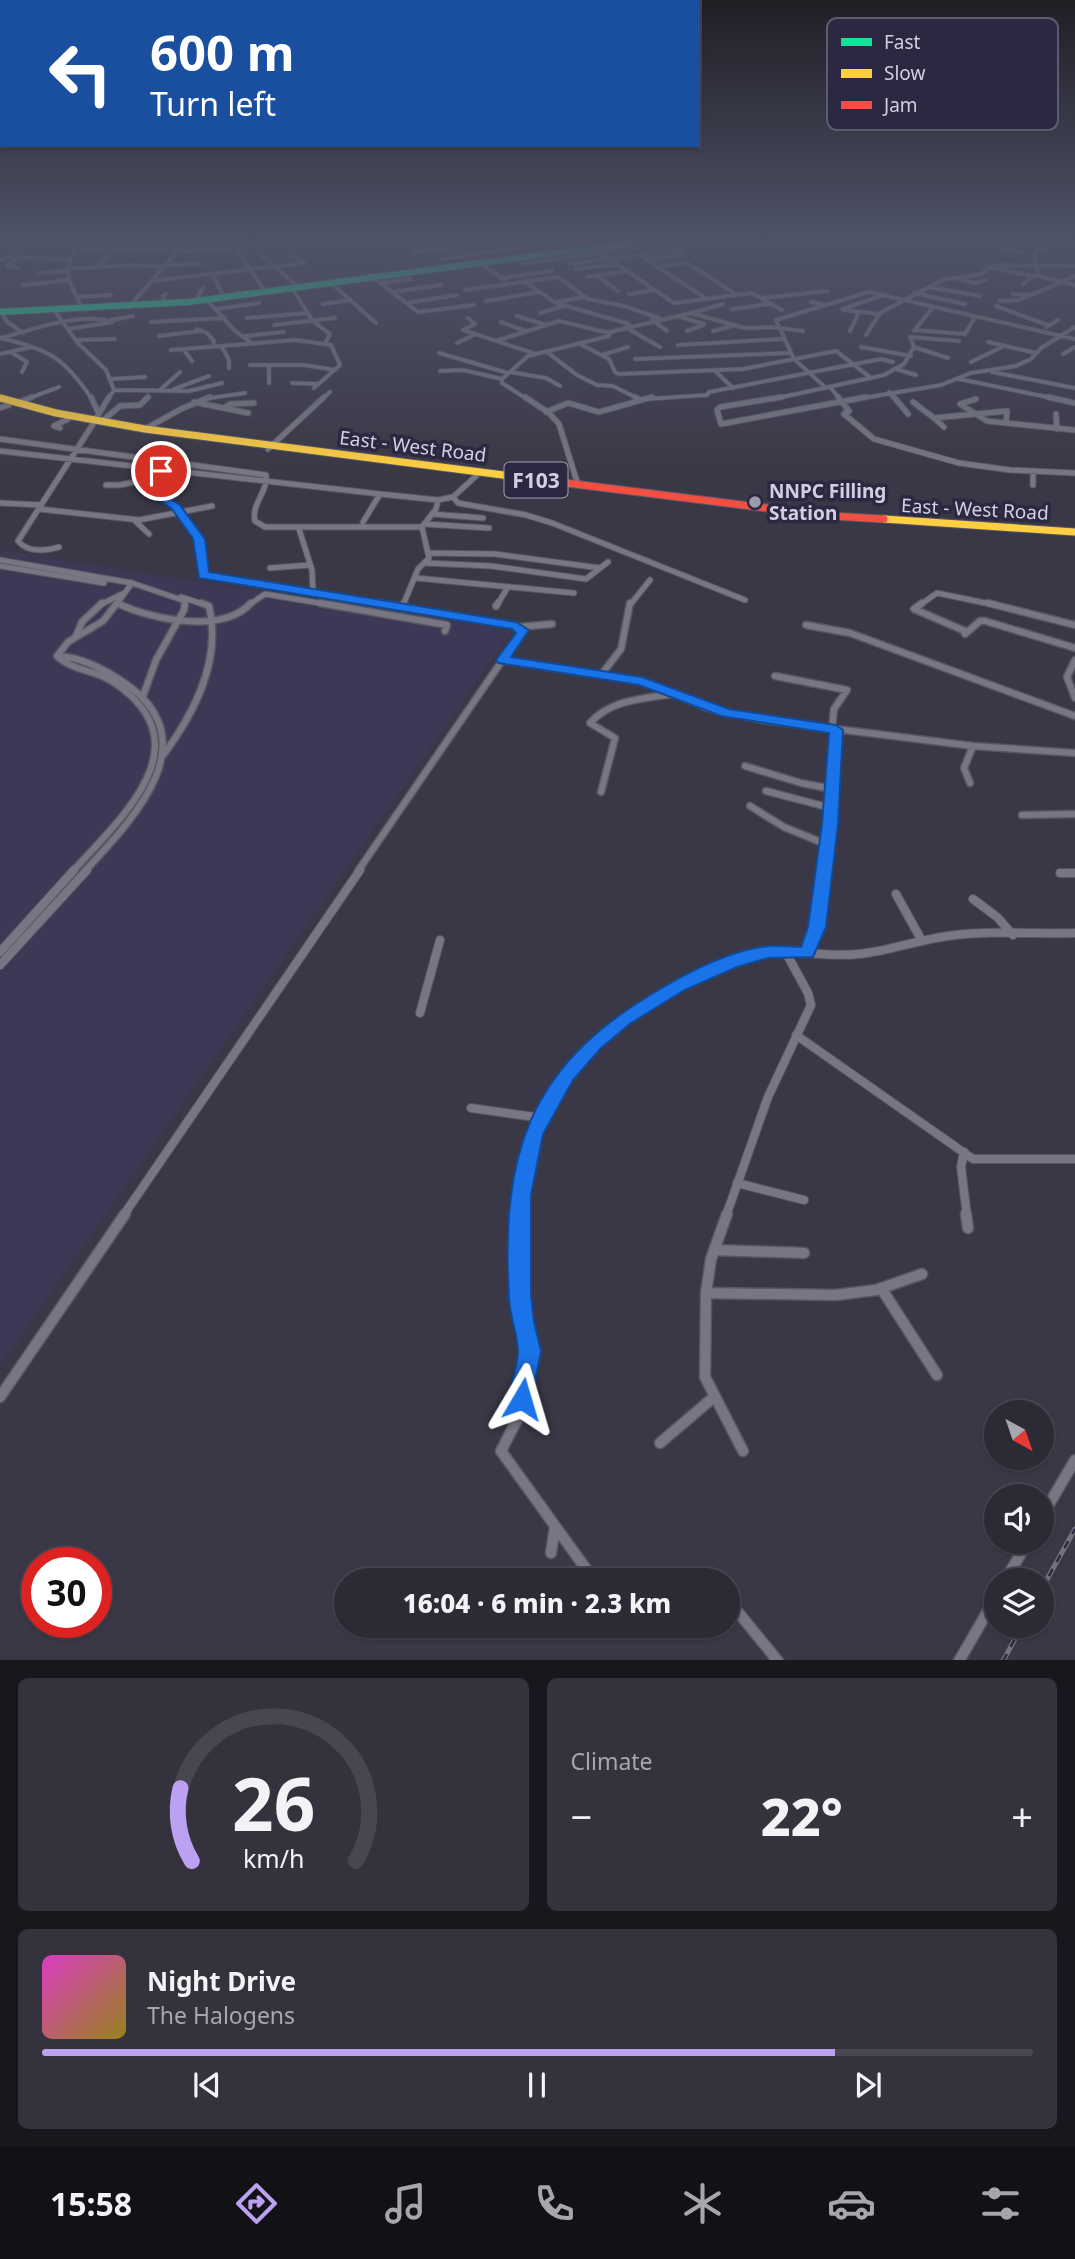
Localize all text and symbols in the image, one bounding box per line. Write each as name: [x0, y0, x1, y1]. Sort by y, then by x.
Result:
legend: [827, 18, 1058, 130]
text: 600 m: [150, 19, 295, 85]
icon: left: [35, 28, 126, 119]
text: Fast: [884, 29, 921, 55]
text: Slow: [884, 60, 925, 86]
text: Turn left: [150, 82, 276, 125]
text: Jam: [882, 92, 918, 118]
street label: East - West Road: [338, 424, 488, 468]
pin: [131, 441, 191, 501]
icon: arrive: [142, 452, 180, 490]
road number: F103: [504, 462, 568, 498]
place label: NNPC Filling Station: [769, 478, 886, 526]
street label: East - West Road: [901, 492, 1049, 526]
marker: NNPC Filling Station: [747, 494, 763, 510]
position arrow: [485, 1362, 559, 1436]
north arrow: [984, 1400, 1054, 1470]
map controls: [984, 1400, 1054, 1638]
button: sound: [984, 1484, 1054, 1554]
speed limit sign: 30: [21, 1547, 112, 1638]
button: layers: [984, 1568, 1054, 1638]
text: 16:04 · 6 min · 2.3 km: [403, 1585, 671, 1621]
text: Climate: [571, 1745, 653, 1777]
text: 26: [232, 1753, 315, 1852]
text: 22°: [761, 1780, 843, 1851]
text: −: [571, 1790, 592, 1842]
text: +: [1011, 1790, 1033, 1842]
text: km/h: [242, 1840, 304, 1874]
text: Night Drive: [147, 1963, 296, 1999]
text: The Halogens: [147, 1999, 295, 2031]
icon: previous: [188, 2066, 226, 2104]
icon: pause: [518, 2066, 556, 2104]
icon: next: [849, 2066, 887, 2104]
icon: directions: [232, 2179, 281, 2228]
icon: music: [381, 2179, 430, 2228]
icon: phone: [530, 2179, 579, 2228]
icon: climate: [678, 2179, 727, 2228]
icon: car: [827, 2179, 876, 2228]
icon: filters: [976, 2179, 1025, 2228]
text: 15:58: [50, 2182, 132, 2225]

